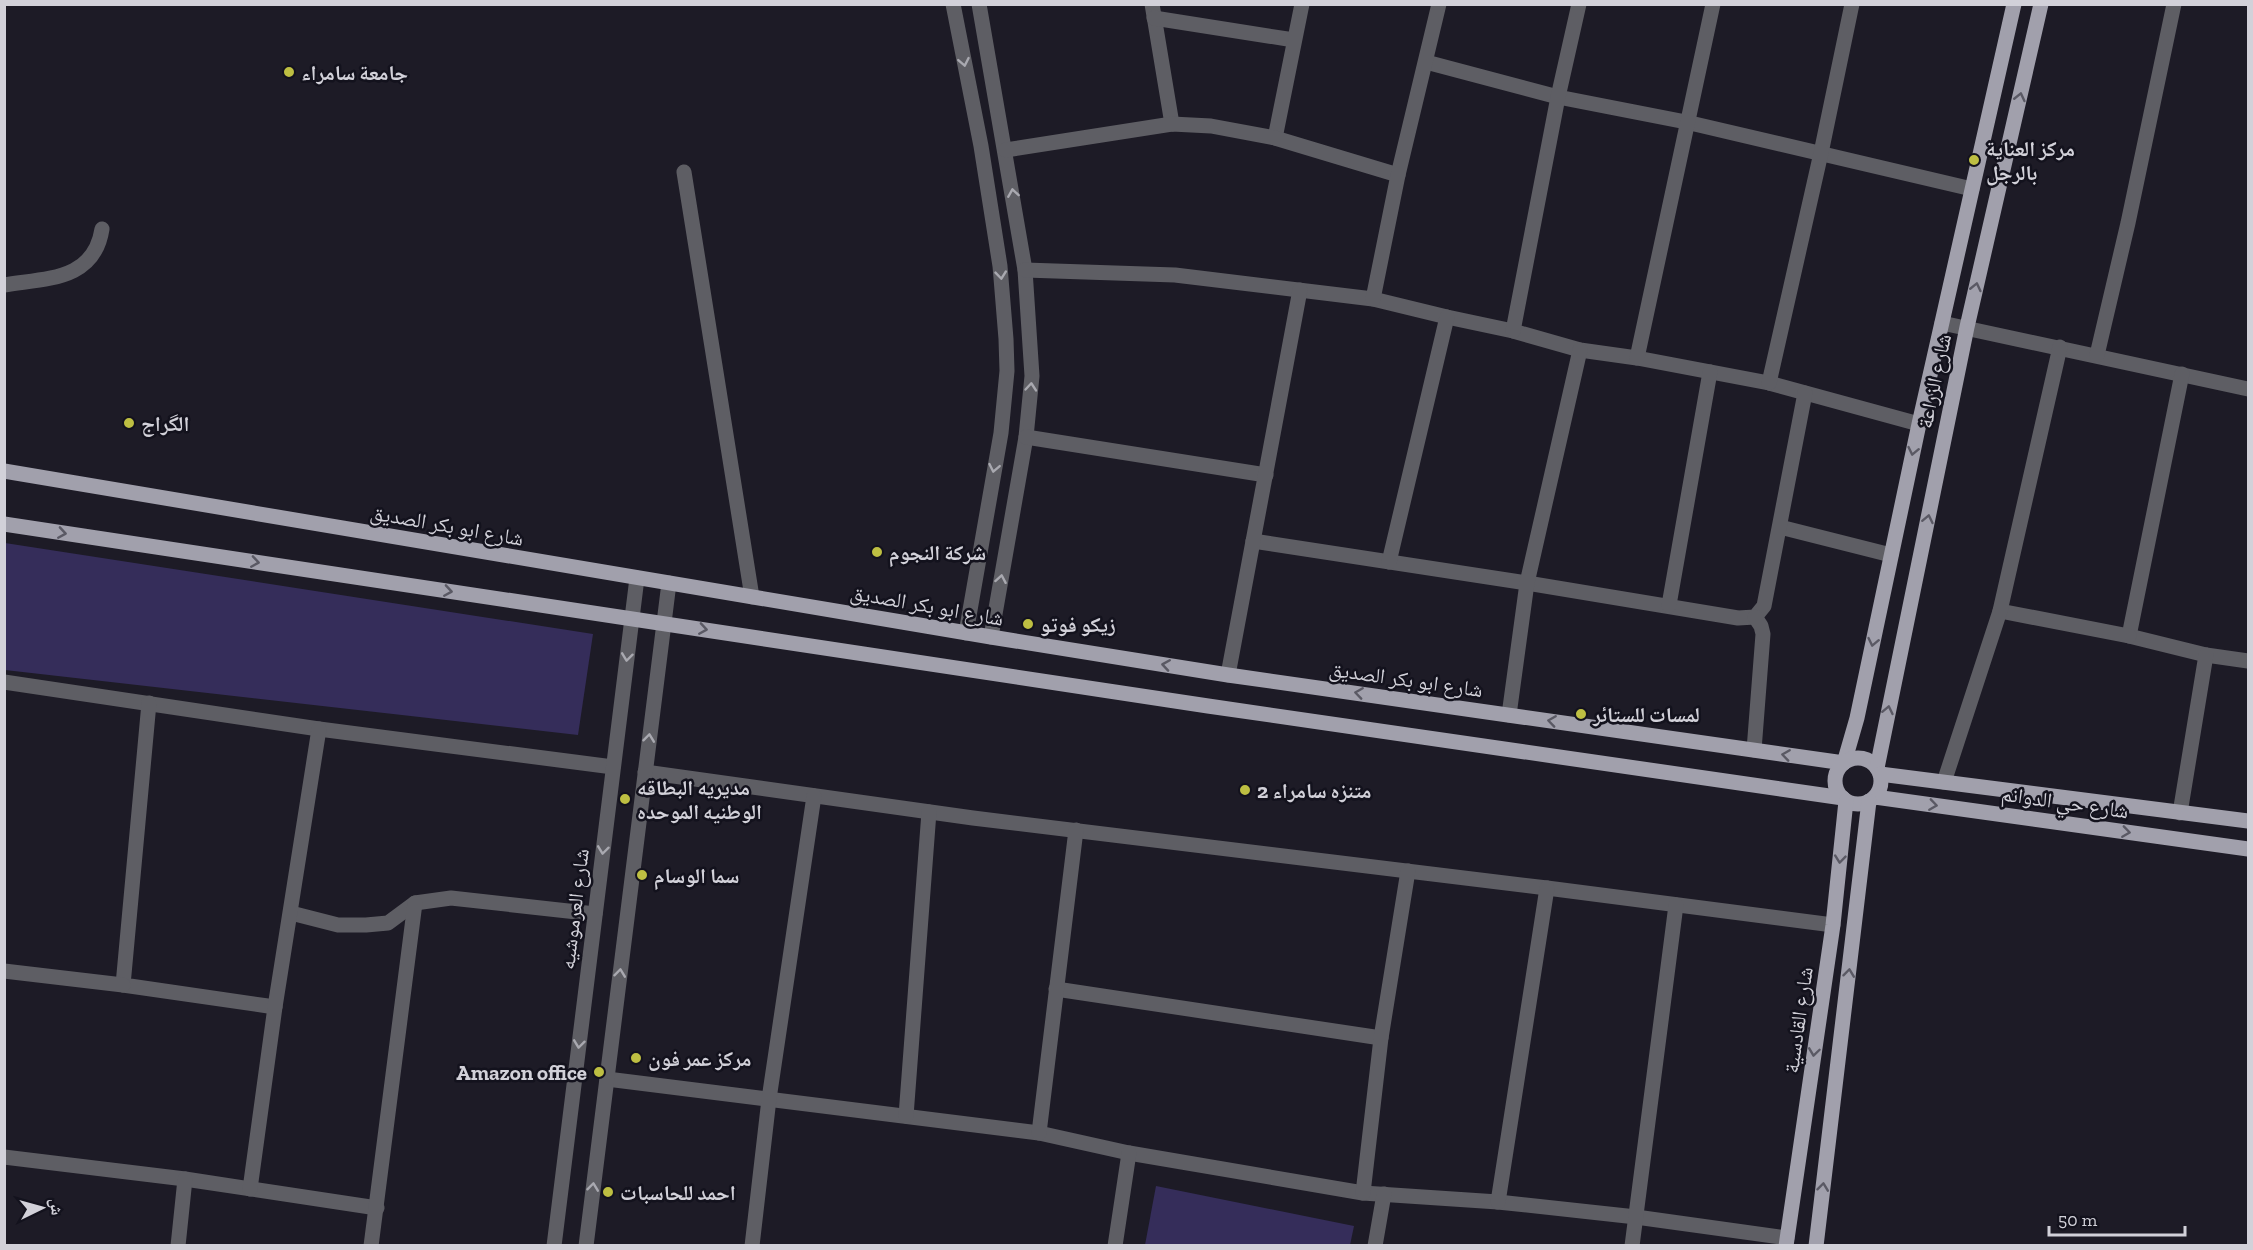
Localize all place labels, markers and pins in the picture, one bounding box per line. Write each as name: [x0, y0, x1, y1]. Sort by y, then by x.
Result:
place label: جامعة سامراء: [301, 60, 408, 85]
marker: جامعة سامراء: [282, 65, 296, 79]
place label: مركز العناية بالرجل: [1986, 136, 2075, 186]
marker: مركز العناية بالرجل: [1967, 153, 1981, 167]
place label: الگراج: [141, 411, 189, 437]
marker: الگراج: [122, 416, 136, 430]
place label: شركة النجوم: [889, 540, 986, 567]
marker: شركة النجوم: [870, 545, 884, 559]
place label: زيكو فوتو: [1040, 612, 1116, 637]
marker: زيكو فوتو: [1021, 617, 1035, 631]
place label: لمسات للستائر: [1592, 702, 1700, 727]
marker: لمسات للستائر: [1574, 707, 1588, 721]
place label: مديريه البطاقه الوطنيه الموحده: [637, 775, 762, 824]
place label: متنزه سامراء 2: [1257, 778, 1371, 803]
marker: متنزه سامراء 2: [1238, 783, 1252, 797]
marker: مديريه البطاقه الوطنيه الموحده: [618, 792, 632, 806]
place label: سما الوسام: [654, 863, 739, 890]
marker: سما الوسام: [635, 868, 649, 882]
place label: مركز عمر فون: [648, 1046, 751, 1071]
marker: مركز عمر فون: [629, 1051, 643, 1065]
place label: Amazon office: [456, 1060, 587, 1085]
marker: Amazon office: [592, 1065, 606, 1079]
place label: احمد للحاسبات: [620, 1180, 736, 1205]
marker: احمد للحاسبات: [601, 1185, 615, 1199]

